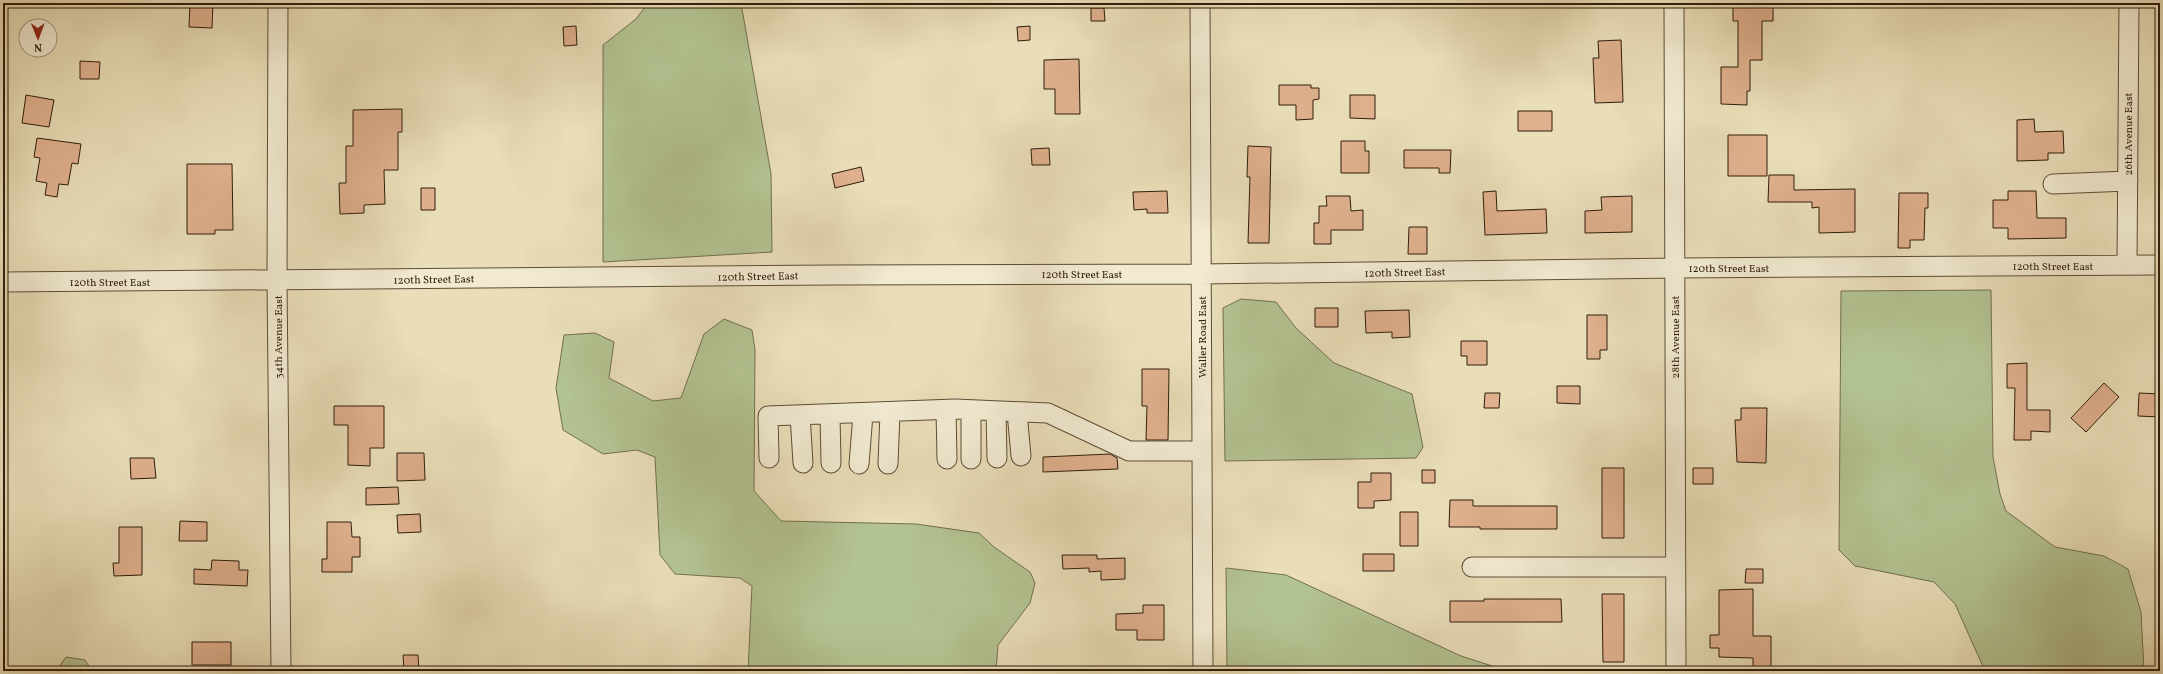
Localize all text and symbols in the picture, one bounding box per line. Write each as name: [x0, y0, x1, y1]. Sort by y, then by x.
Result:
north arrow: [18, 18, 58, 58]
text: N: [34, 39, 42, 54]
street label: 26th Avenue East: [2122, 92, 2137, 175]
street label: 120th Street East: [2013, 260, 2094, 275]
street label: 120th Street East: [1689, 262, 1770, 277]
street label: 120th Street East: [1364, 265, 1446, 282]
street label: 120th Street East: [1042, 268, 1123, 283]
street label: 120th Street East: [717, 269, 799, 286]
street label: 120th Street East: [393, 272, 475, 289]
street label: 120th Street East: [70, 276, 151, 291]
street label: 34th Avenue East: [272, 295, 287, 379]
street label: 28th Avenue East: [1669, 295, 1684, 378]
street label: Waller Road East: [1196, 296, 1211, 378]

